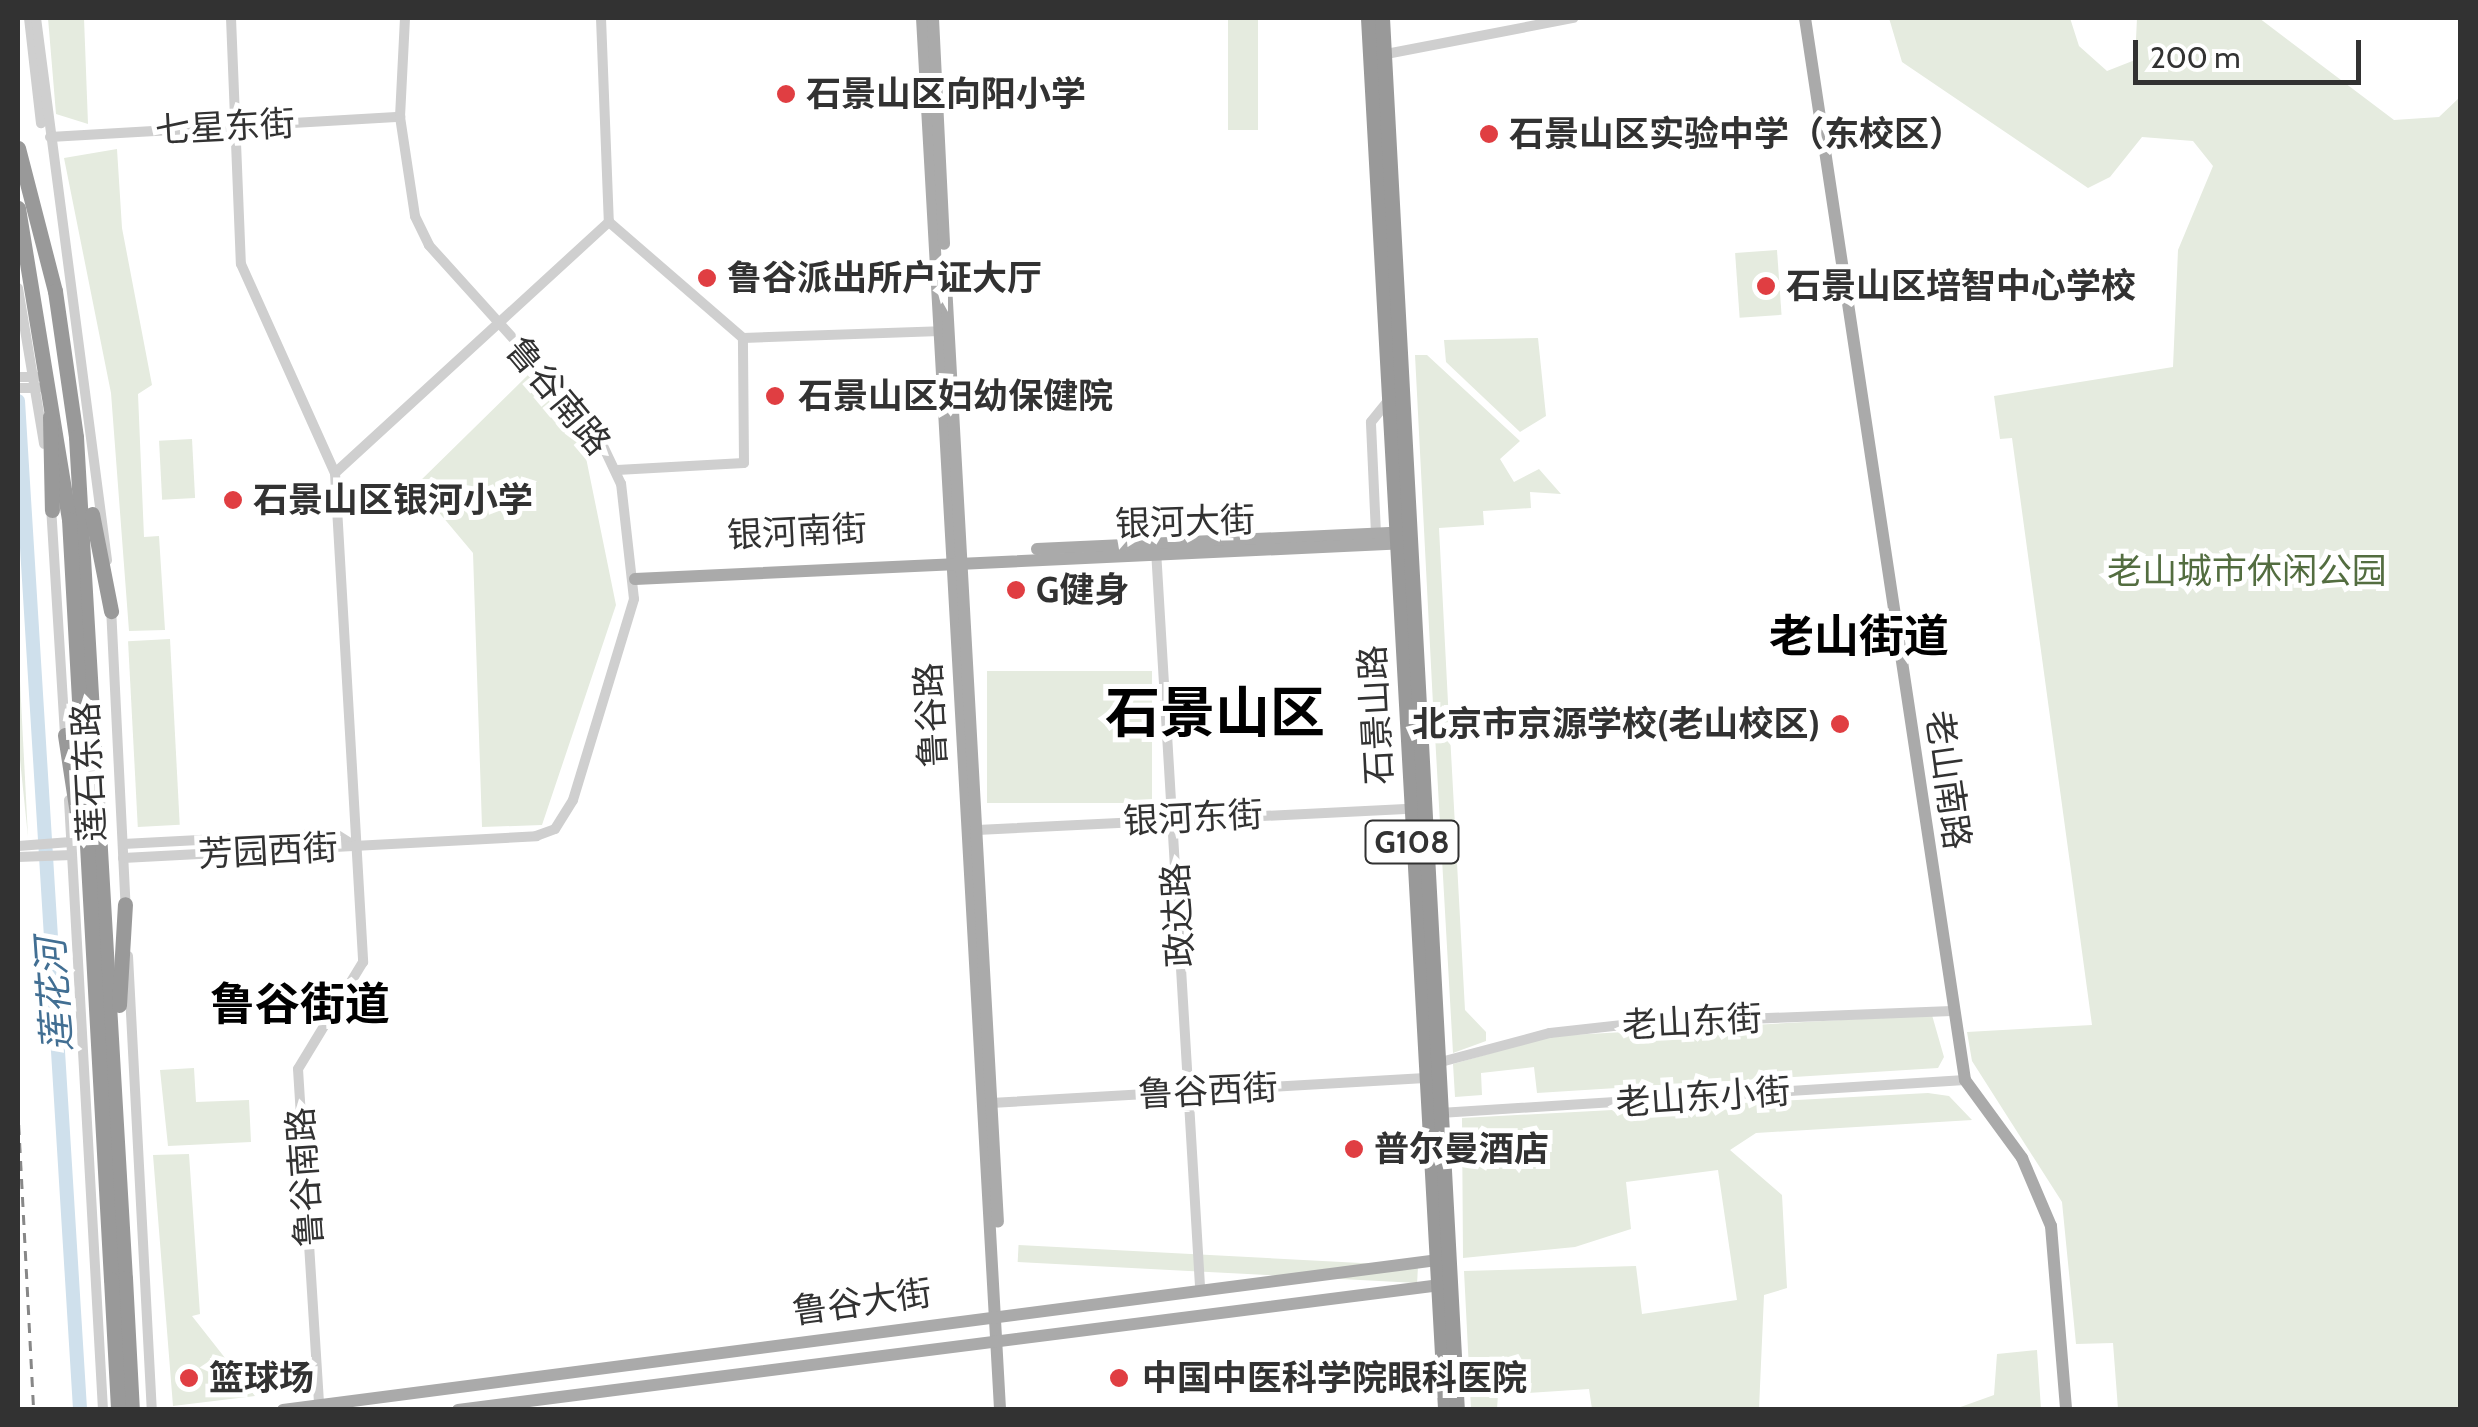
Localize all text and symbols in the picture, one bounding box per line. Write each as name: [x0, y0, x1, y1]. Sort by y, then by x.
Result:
scale bar: [2138, 20, 2366, 82]
text: 200 m: [2150, 39, 2241, 76]
place label: 石景山区向阳小学: [806, 73, 1086, 115]
marker: 石景山区向阳小学: [775, 83, 797, 105]
street label: 七星东街: [154, 102, 296, 152]
place label: 石景山区实验中学（东校区）: [1509, 113, 1964, 155]
marker: 石景山区实验中学（东校区）: [1478, 123, 1500, 145]
place label: 鲁谷派出所户证大厅: [727, 257, 1042, 299]
place label: 石景山区培智中心学校: [1786, 265, 2136, 307]
marker: 鲁谷派出所户证大厅: [696, 267, 718, 289]
marker: 石景山区培智中心学校: [1755, 275, 1777, 297]
street label: 鲁谷南路: [497, 329, 619, 463]
place label: 石景山区妇幼保健院: [798, 375, 1113, 417]
marker: 石景山区妇幼保健院: [762, 383, 788, 409]
place label: 石景山区银河小学: [253, 479, 533, 521]
marker: 石景山区银河小学: [222, 489, 244, 511]
street label: 银河大街: [1114, 499, 1256, 545]
street label: 银河南街: [726, 507, 868, 557]
park label: 老山城市休闲公园: [2107, 550, 2387, 592]
place label: G健身: [1036, 569, 1129, 611]
marker: G健身: [1005, 579, 1027, 601]
district label: 老山街道: [1769, 610, 1949, 664]
street label: 石景山路: [1351, 644, 1401, 786]
street label: 鲁谷路: [907, 661, 955, 769]
district label: 石景山区: [1105, 680, 1325, 746]
street label: 莲石东路: [64, 701, 114, 843]
place label: 北京市京源学校(老山校区): [1412, 703, 1820, 745]
street label: 老山南路: [1917, 708, 1979, 852]
marker: 北京市京源学校(老山校区): [1829, 713, 1851, 735]
street label: 银河东街: [1122, 793, 1264, 843]
road number: G108: [1364, 815, 1460, 869]
street label: 芳园西街: [197, 826, 339, 876]
street label: 政达路: [1154, 861, 1202, 969]
water label: 莲花河: [27, 937, 81, 1053]
district label: 鲁谷街道: [210, 978, 390, 1032]
street label: 老山东街: [1621, 997, 1763, 1047]
street label: 鲁谷西街: [1137, 1066, 1279, 1116]
street label: 老山东小街: [1614, 1070, 1792, 1124]
street label: 鲁谷南路: [279, 1106, 331, 1248]
place label: 普尔曼酒店: [1374, 1128, 1549, 1170]
marker: 普尔曼酒店: [1343, 1138, 1365, 1160]
street label: 鲁谷大街: [790, 1271, 934, 1333]
place label: 篮球场: [209, 1357, 314, 1399]
place label: 中国中医科学院眼科医院: [1142, 1357, 1527, 1399]
marker: 中国中医科学院眼科医院: [1106, 1365, 1132, 1391]
marker: 篮球场: [178, 1367, 200, 1389]

